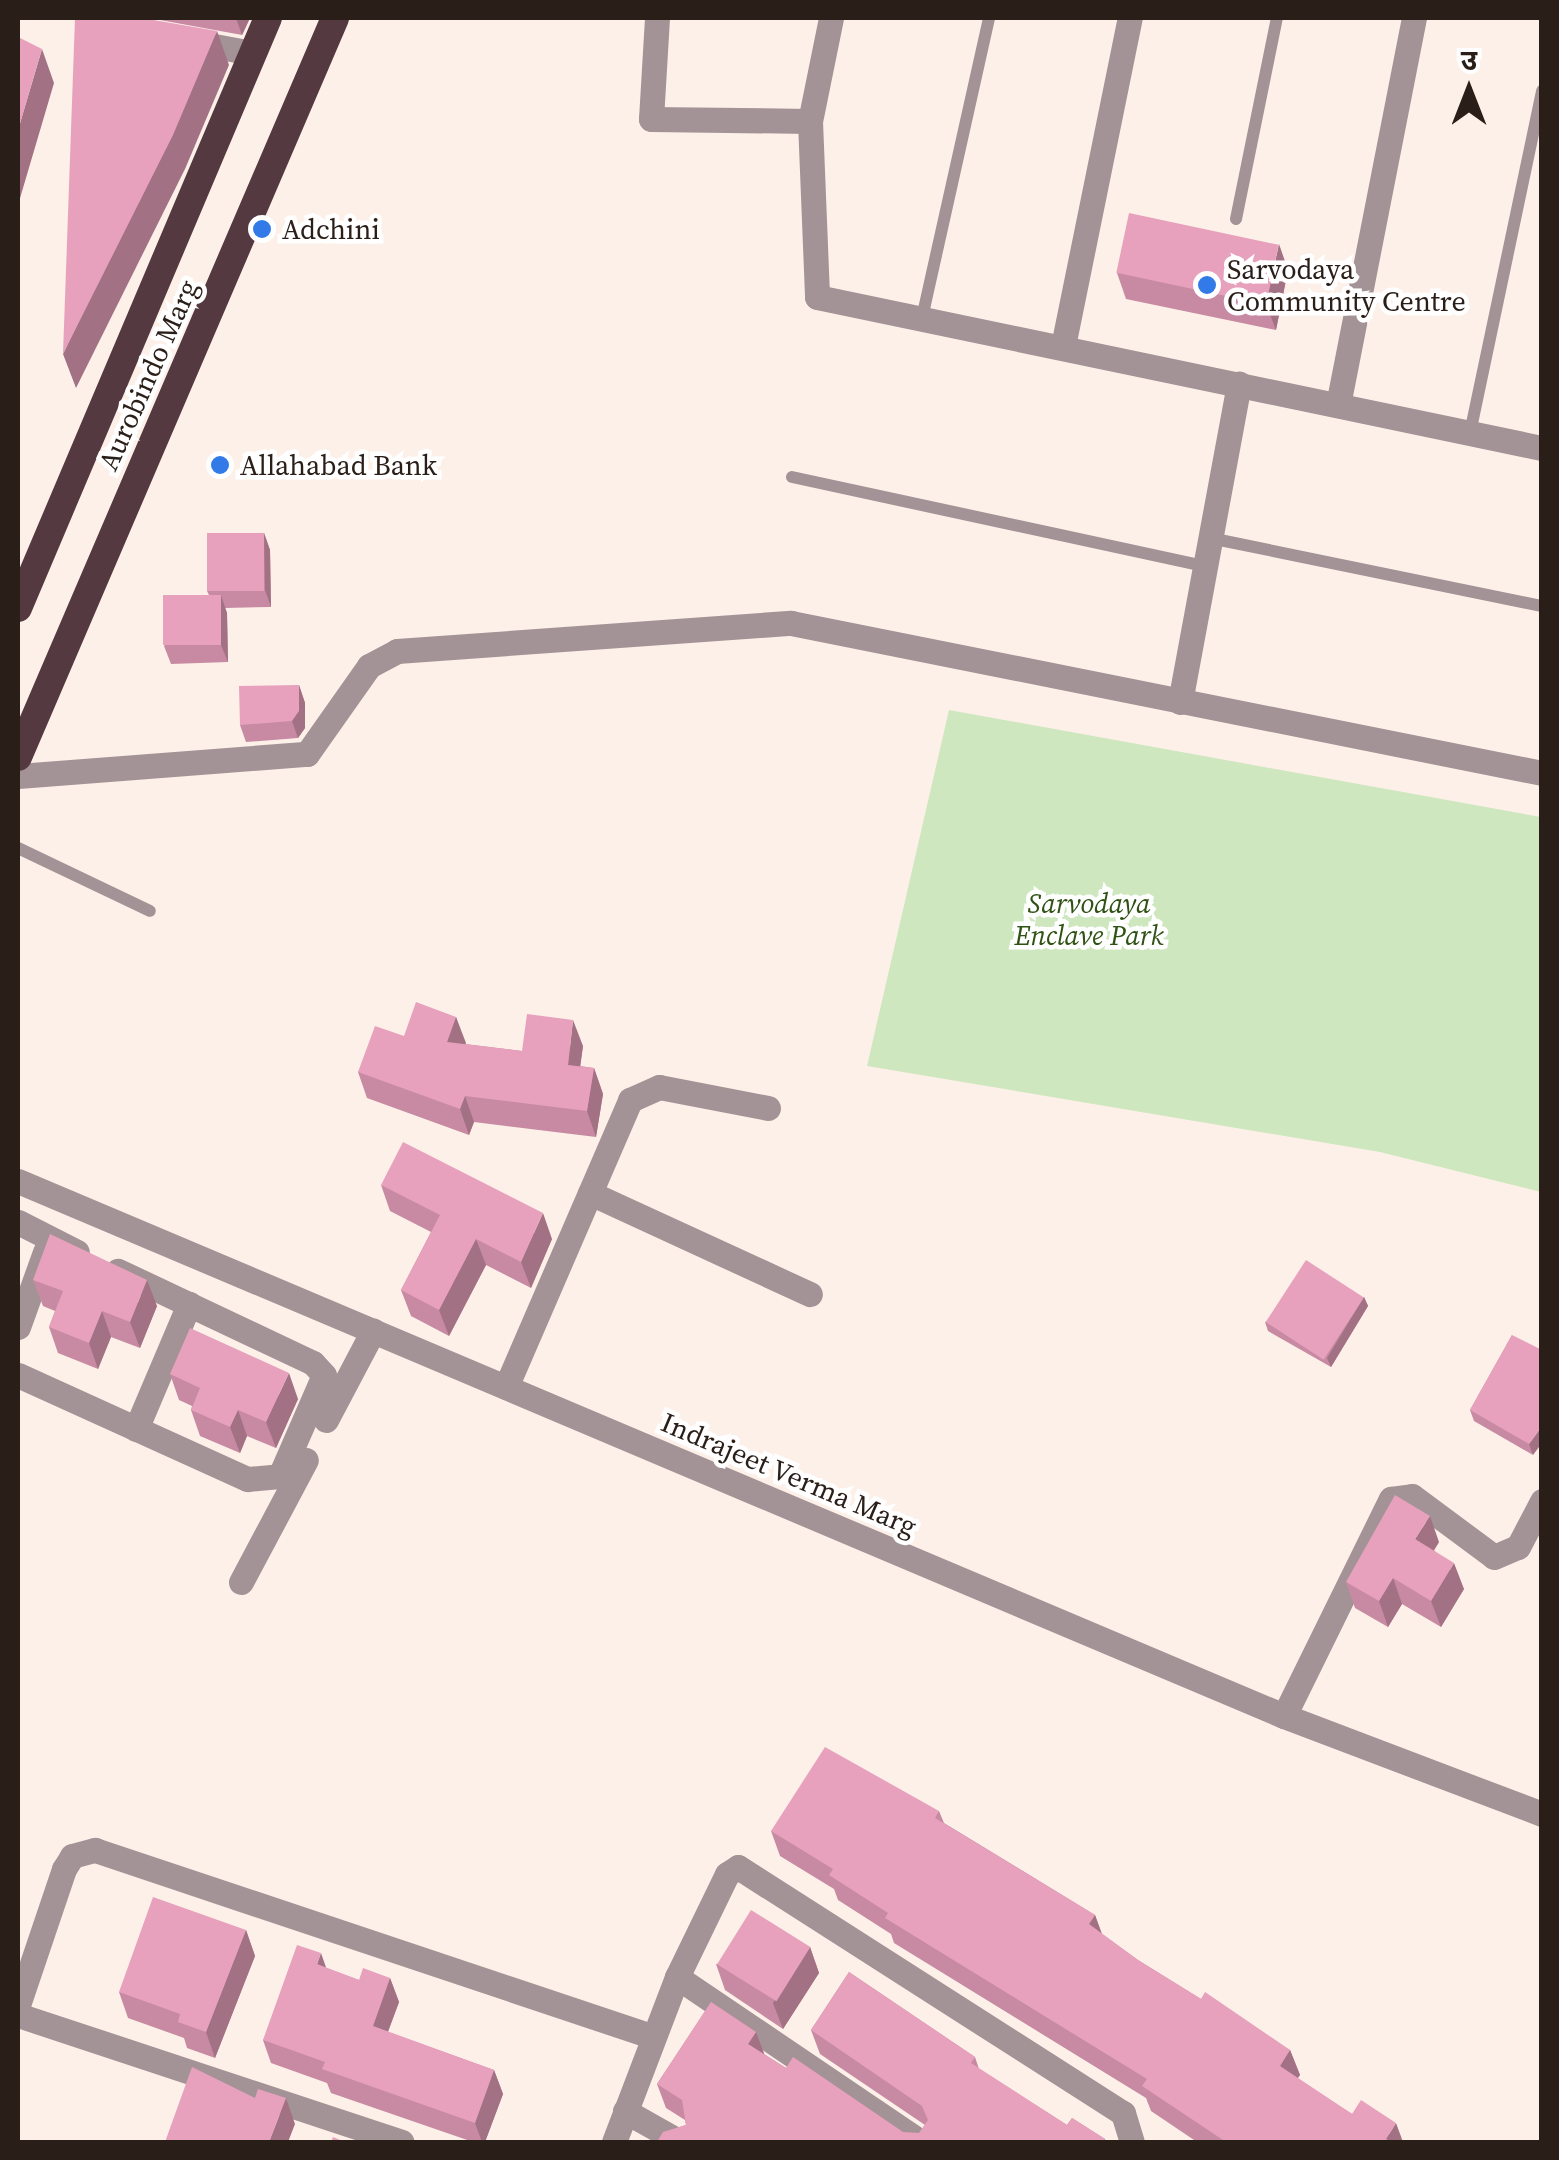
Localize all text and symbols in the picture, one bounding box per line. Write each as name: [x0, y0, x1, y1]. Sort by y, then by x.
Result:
north arrow: [1419, 40, 1519, 140]
text: उ: [1461, 41, 1477, 79]
place label: Adchini: [282, 212, 380, 246]
marker: Adchini: [251, 218, 273, 240]
place label: Sarvodaya Community Centre: [1227, 252, 1466, 318]
street label: Aurobindo Marg: [91, 274, 205, 476]
marker: Sarvodaya Community Centre: [1196, 274, 1218, 296]
place label: Allahabad Bank: [240, 448, 437, 482]
marker: Allahabad Bank: [209, 454, 231, 476]
park label: Sarvodaya Enclave Park: [1014, 886, 1164, 952]
street label: Indrajeet Verma Marg: [656, 1405, 922, 1543]

